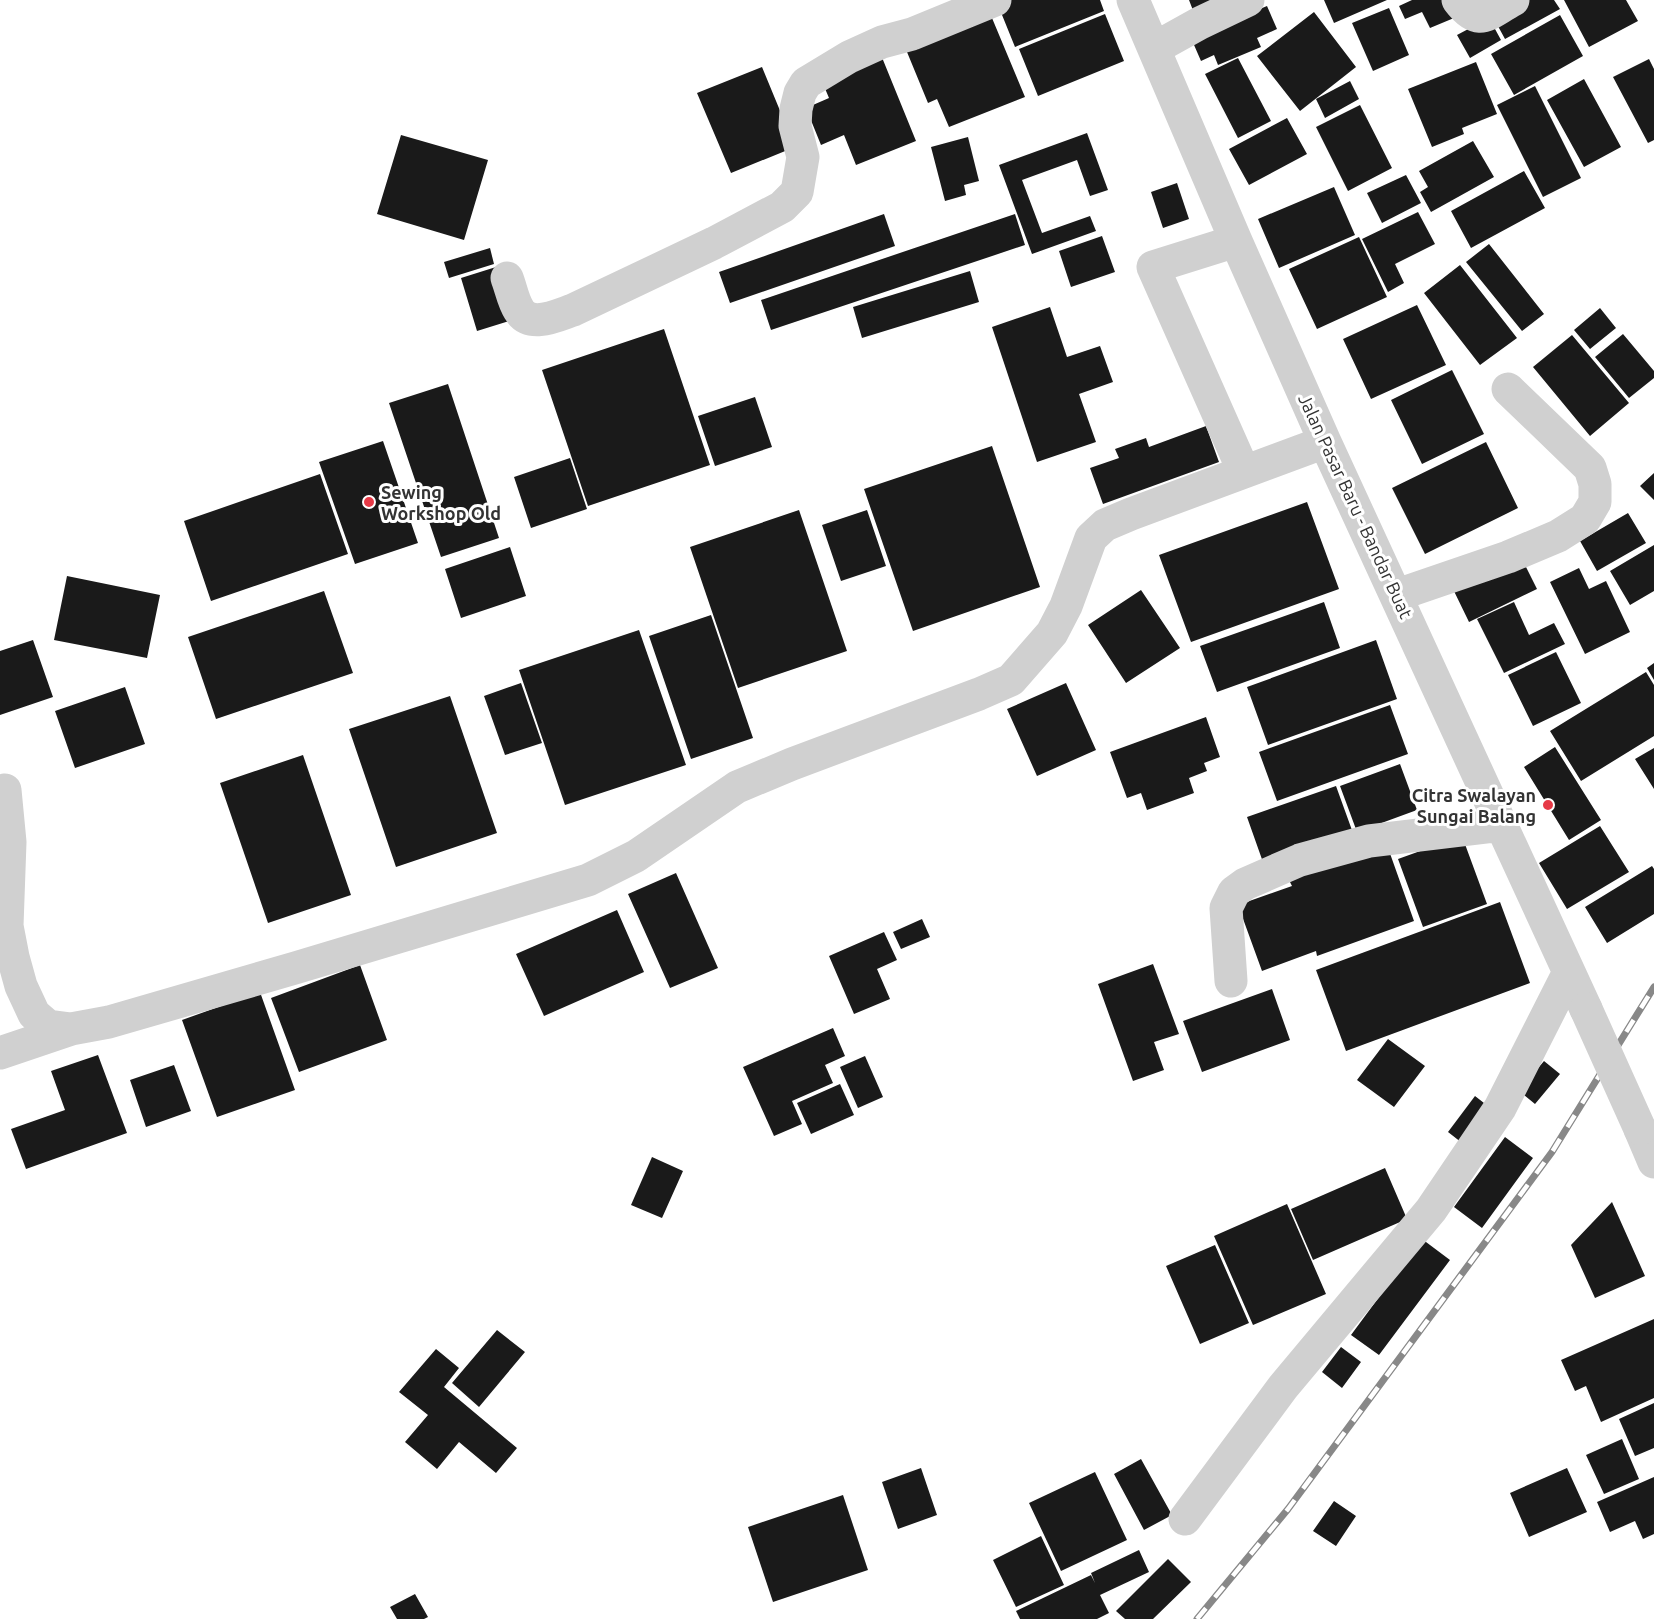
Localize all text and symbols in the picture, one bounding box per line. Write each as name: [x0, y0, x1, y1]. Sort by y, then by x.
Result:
street label: Jalan Pasar Baru - Bandar Buat: [1295, 391, 1417, 621]
place label: Sewing Workshop Old: [381, 482, 501, 523]
marker: Sewing Workshop Old: [362, 495, 376, 509]
place label: Citra Swalayan Sungai Balang: [1412, 785, 1536, 826]
marker: Citra Swalayan Sungai Balang: [1541, 798, 1555, 812]

